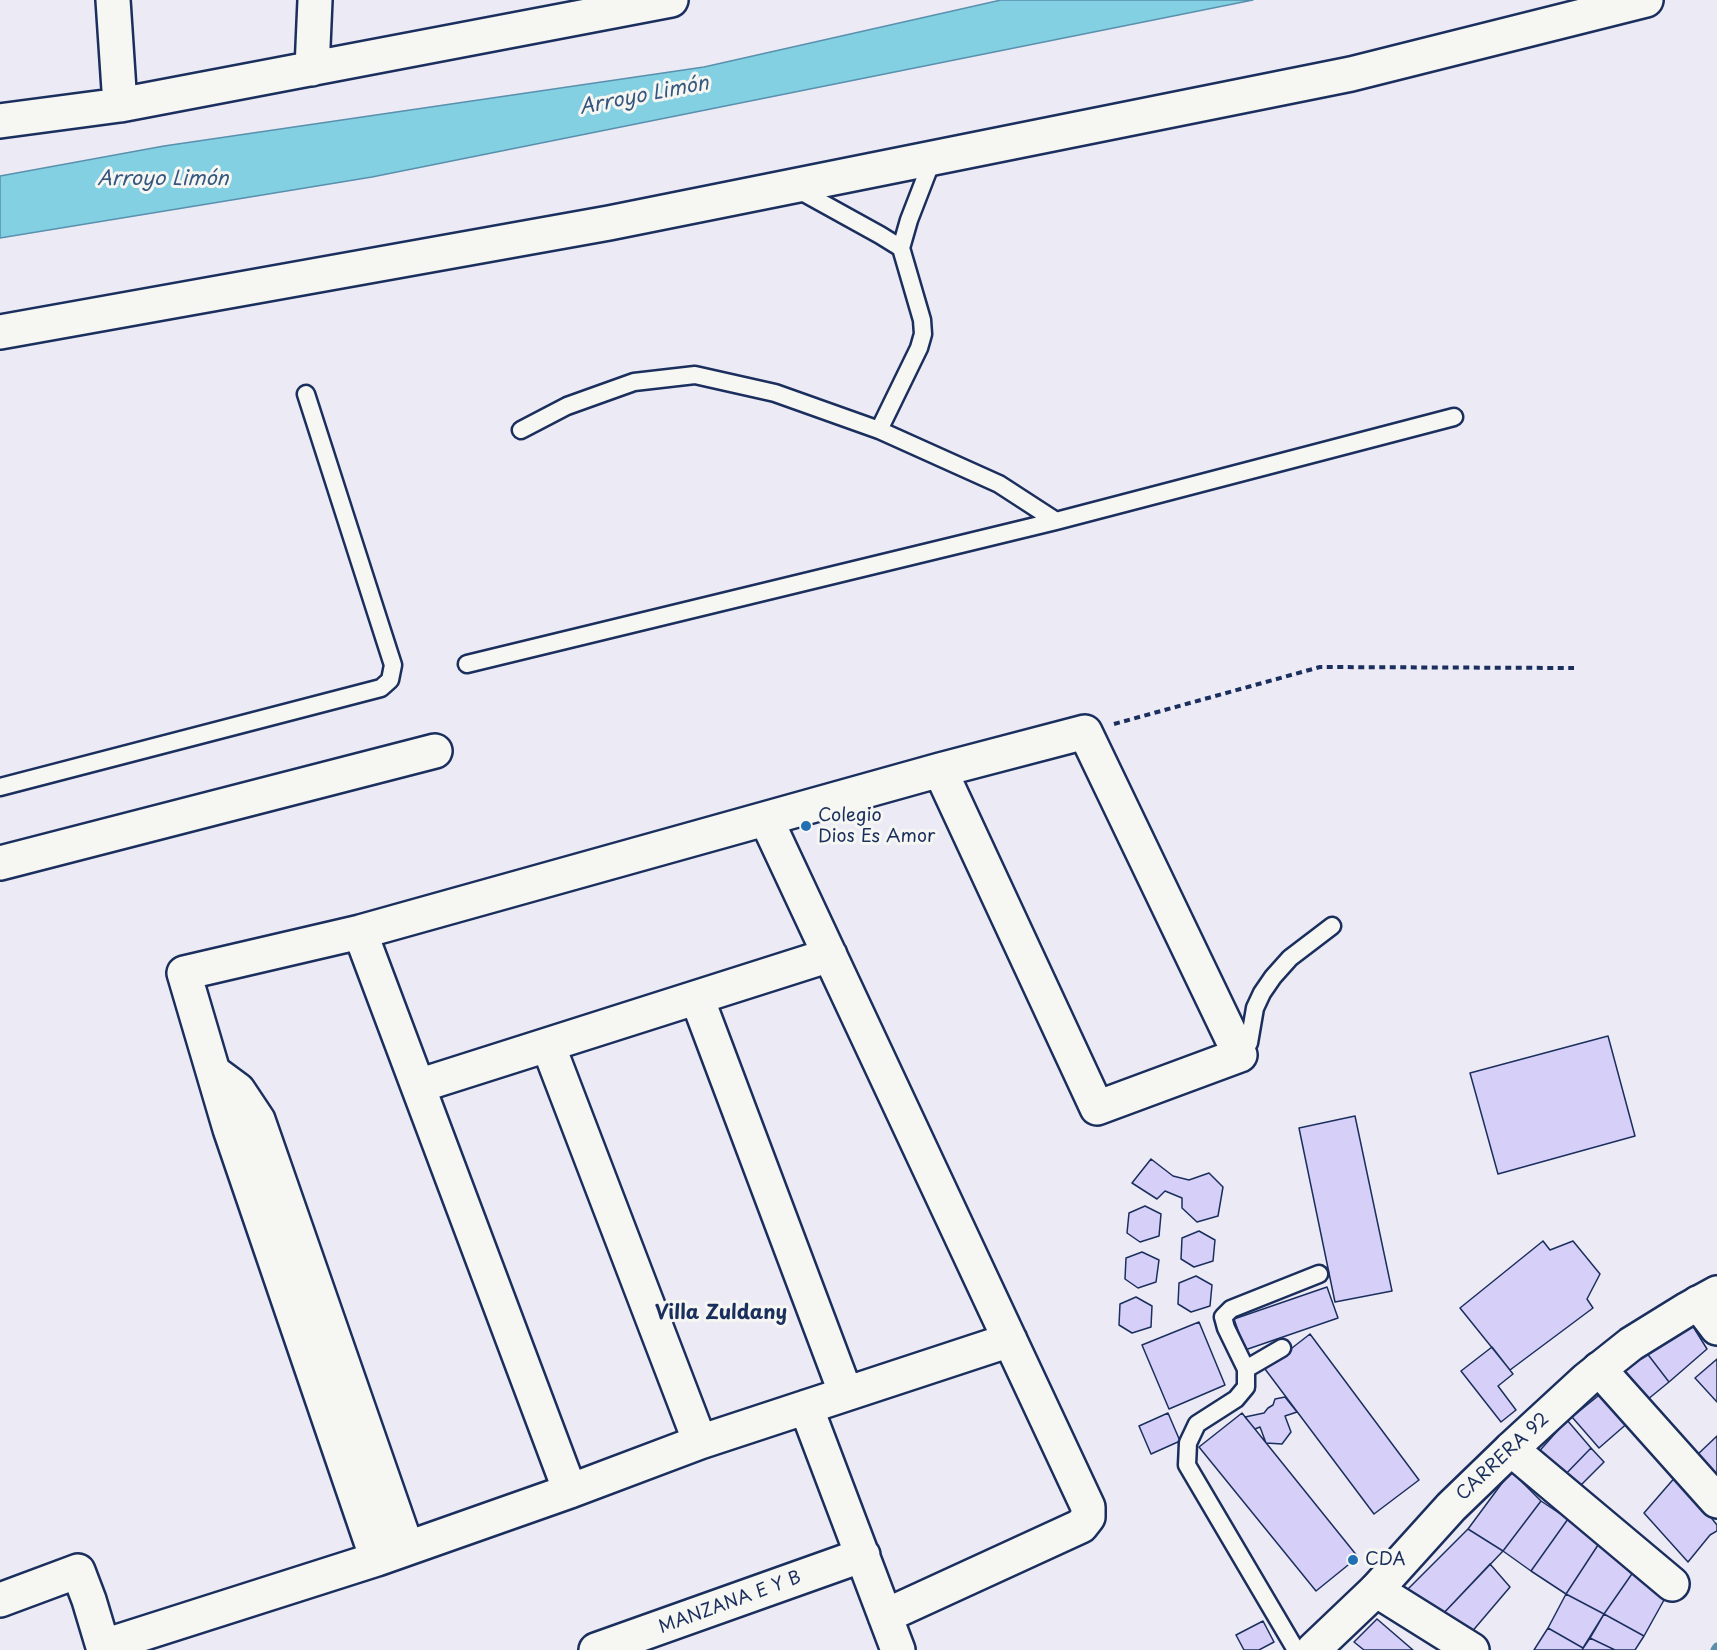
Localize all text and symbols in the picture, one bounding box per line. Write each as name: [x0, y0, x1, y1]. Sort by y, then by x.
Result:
water label: Arroyo Limón: [577, 72, 711, 120]
water label: Arroyo Limón: [97, 167, 229, 191]
place label: Colegio Dios Es Amor: [818, 805, 935, 848]
marker: Colegio Dios Es Amor: [799, 819, 813, 833]
district label: Villa Zuldany: [655, 1301, 787, 1325]
street label: CARRERA 92: [1452, 1409, 1554, 1505]
place label: CDA: [1365, 1549, 1405, 1571]
marker: CDA: [1346, 1553, 1360, 1567]
street label: MANZANA E Y B: [656, 1567, 804, 1639]

